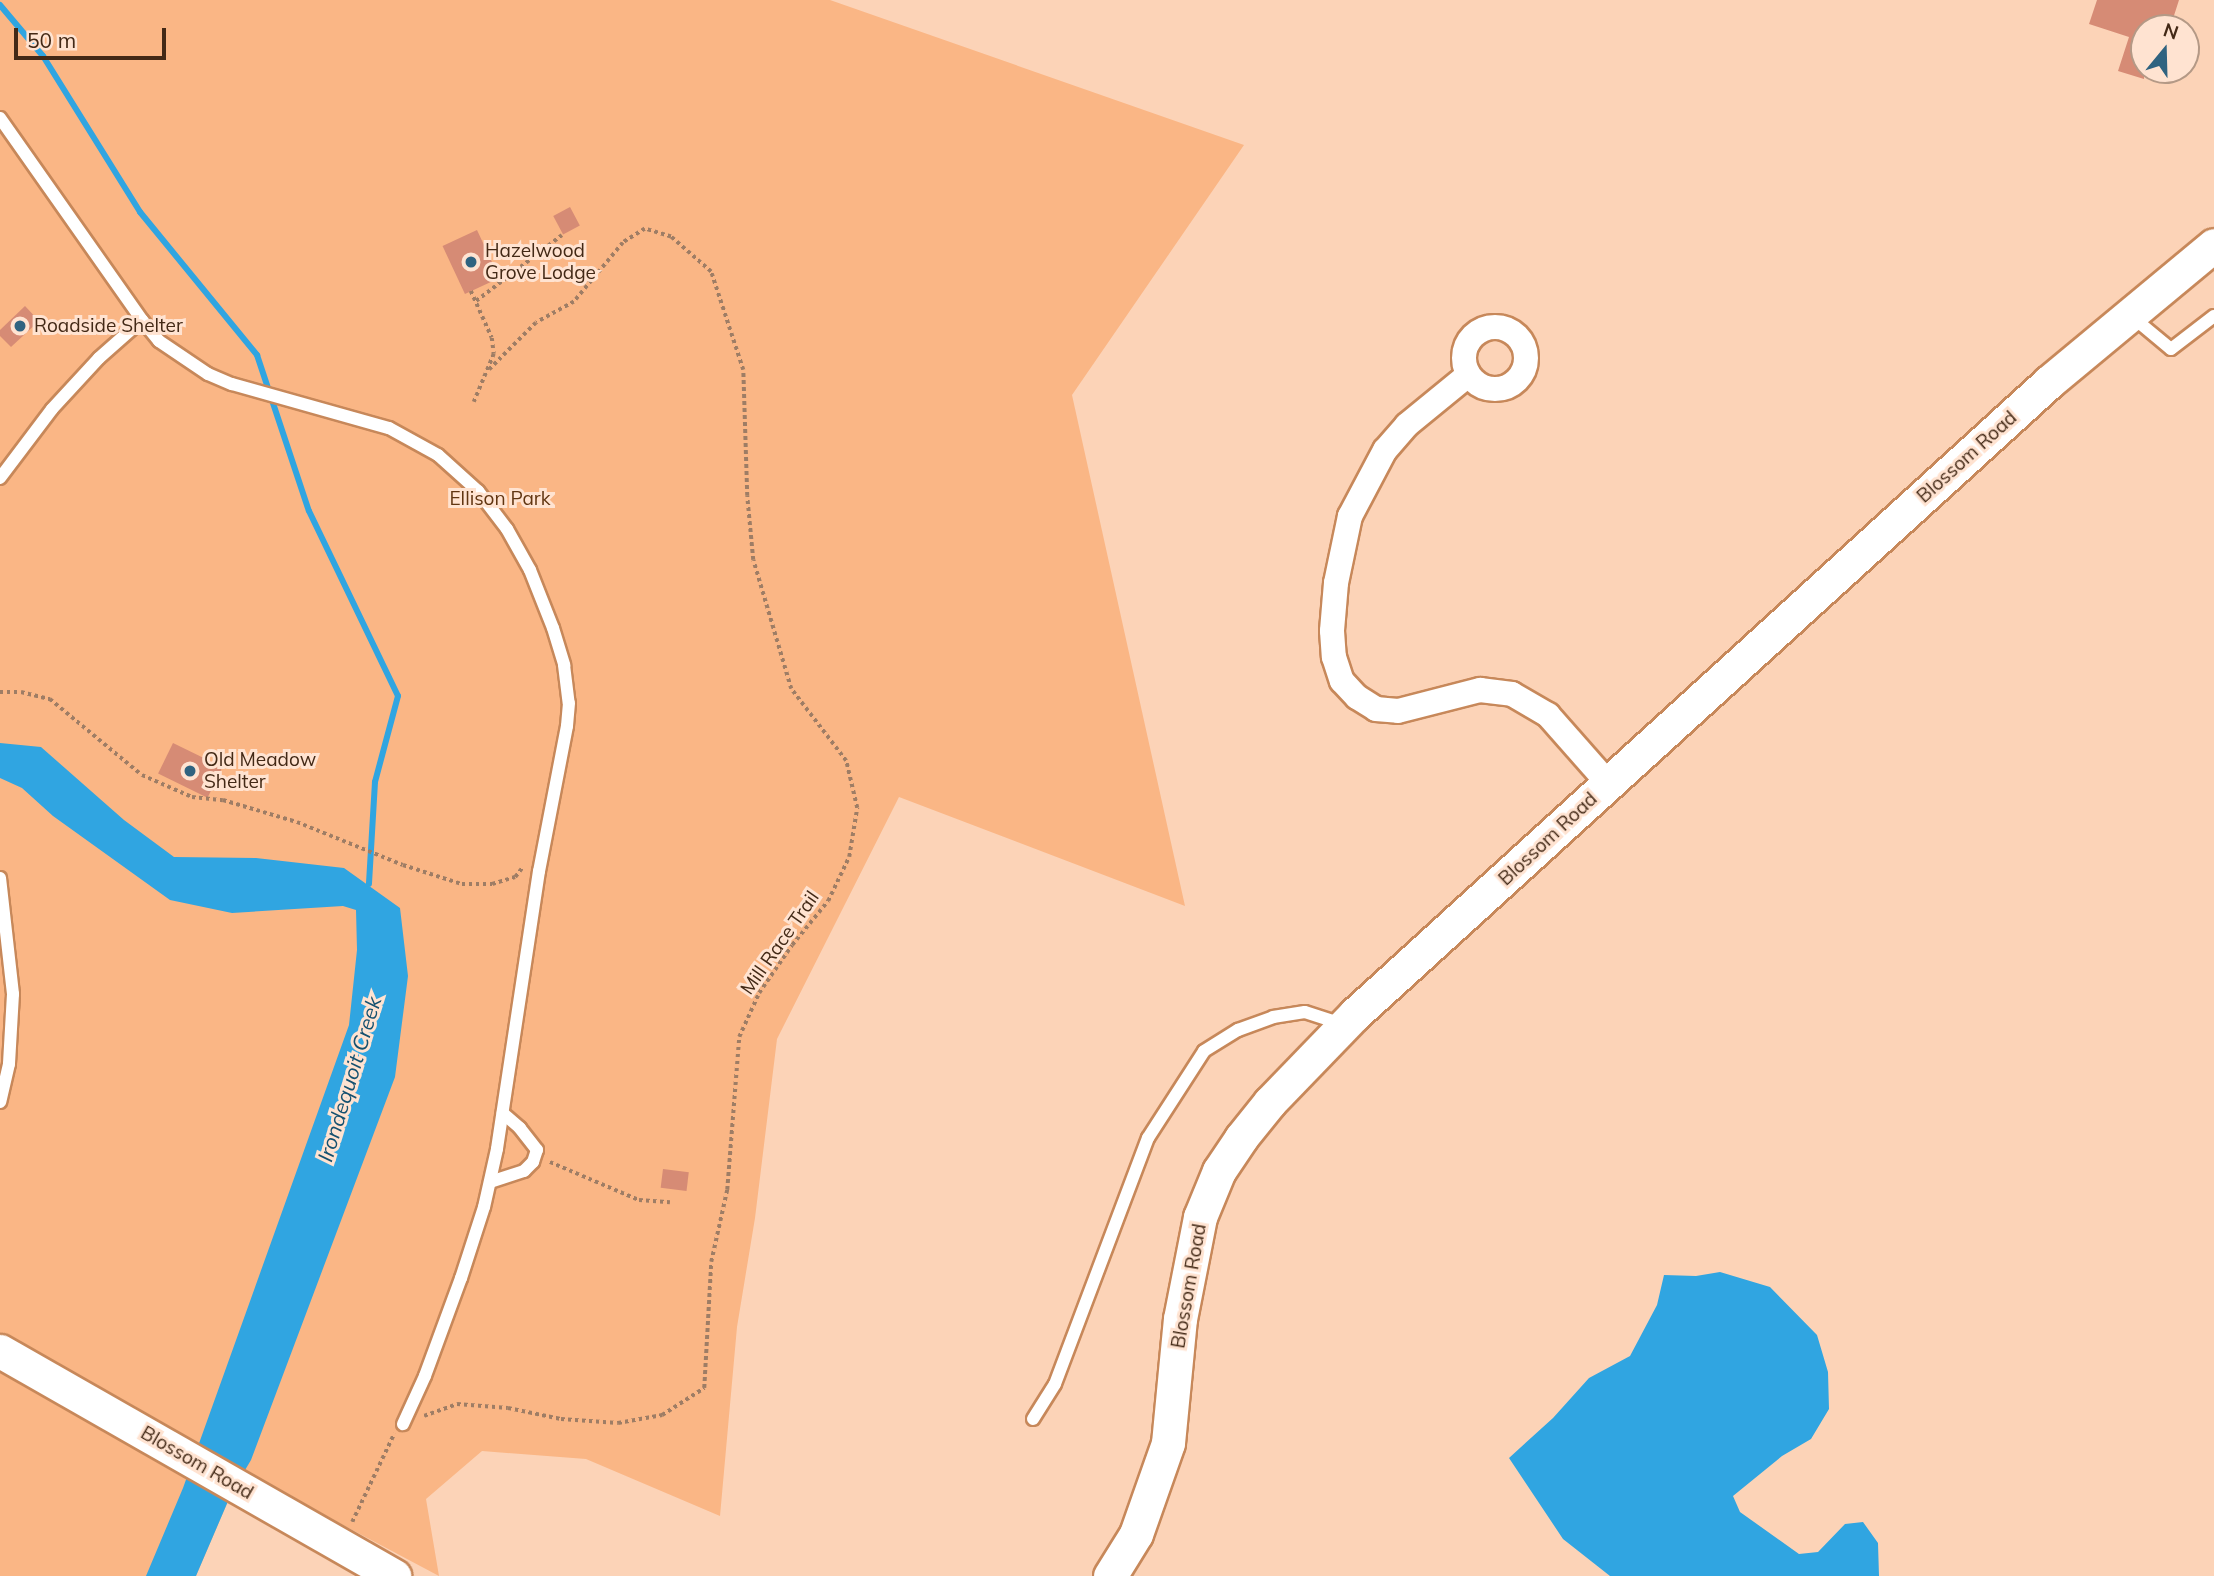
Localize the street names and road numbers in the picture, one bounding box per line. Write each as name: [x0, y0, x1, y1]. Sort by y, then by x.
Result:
street label: Blossom Road: [1912, 406, 2022, 508]
street label: Blossom Road: [1494, 788, 1602, 890]
street label: Mill Race Trail: [736, 887, 824, 999]
street label: Blossom Road: [1167, 1222, 1211, 1350]
street label: Blossom Road: [137, 1422, 257, 1504]

